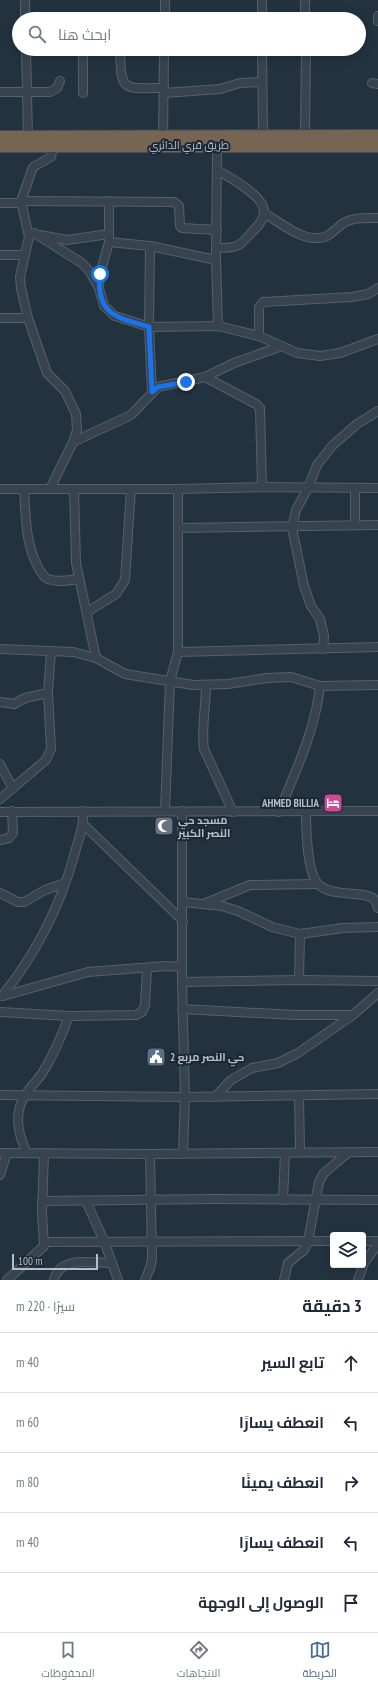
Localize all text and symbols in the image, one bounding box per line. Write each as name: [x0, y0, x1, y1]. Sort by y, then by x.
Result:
search box: [12, 12, 366, 56]
icon: search: [26, 23, 48, 45]
text: ابحث هنا: [58, 25, 111, 44]
street label: طريق قري الدائري: [149, 138, 229, 154]
route start: [91, 265, 109, 283]
route end: [177, 373, 195, 391]
hotel icon: AHMED BILLIA: [322, 792, 344, 814]
place label: AHMED BILLIA: [261, 796, 319, 810]
place label: مسجد حي النصر الكبير: [177, 813, 230, 840]
mosque icon: مسجد حي النصر الكبير: [153, 815, 175, 837]
public building icon: حي النصر مربع 2: [145, 1046, 167, 1068]
place label: حي النصر مربع 2: [170, 1050, 244, 1067]
map controls: [330, 1232, 366, 1268]
button: layers: [330, 1232, 366, 1268]
scale bar: [12, 1252, 98, 1271]
text: 100 m: [18, 1254, 42, 1268]
text: 3 دقيقة: [302, 1295, 362, 1317]
text: سيرًا · 220 m: [16, 1298, 75, 1315]
icon: ahead: [340, 1352, 362, 1374]
text: تابع السير: [261, 1353, 324, 1372]
text: 40 m: [16, 1354, 39, 1371]
icon: left: [340, 1412, 362, 1434]
text: انعطف يسارًا: [239, 1413, 324, 1432]
text: 60 m: [16, 1414, 39, 1431]
icon: right: [340, 1472, 362, 1494]
text: انعطف يمينًا: [241, 1473, 324, 1492]
text: 80 m: [16, 1474, 39, 1491]
icon: left: [340, 1532, 362, 1554]
text: انعطف يسارًا: [239, 1533, 324, 1552]
text: 40 m: [16, 1534, 39, 1551]
icon: arrive: [340, 1592, 362, 1614]
text: الوصول إلى الوجهة: [198, 1593, 324, 1612]
tab: المحفوظات: [41, 1639, 95, 1683]
tab: الاتجاهات: [177, 1639, 220, 1683]
tab: الخريطة: [303, 1639, 337, 1683]

